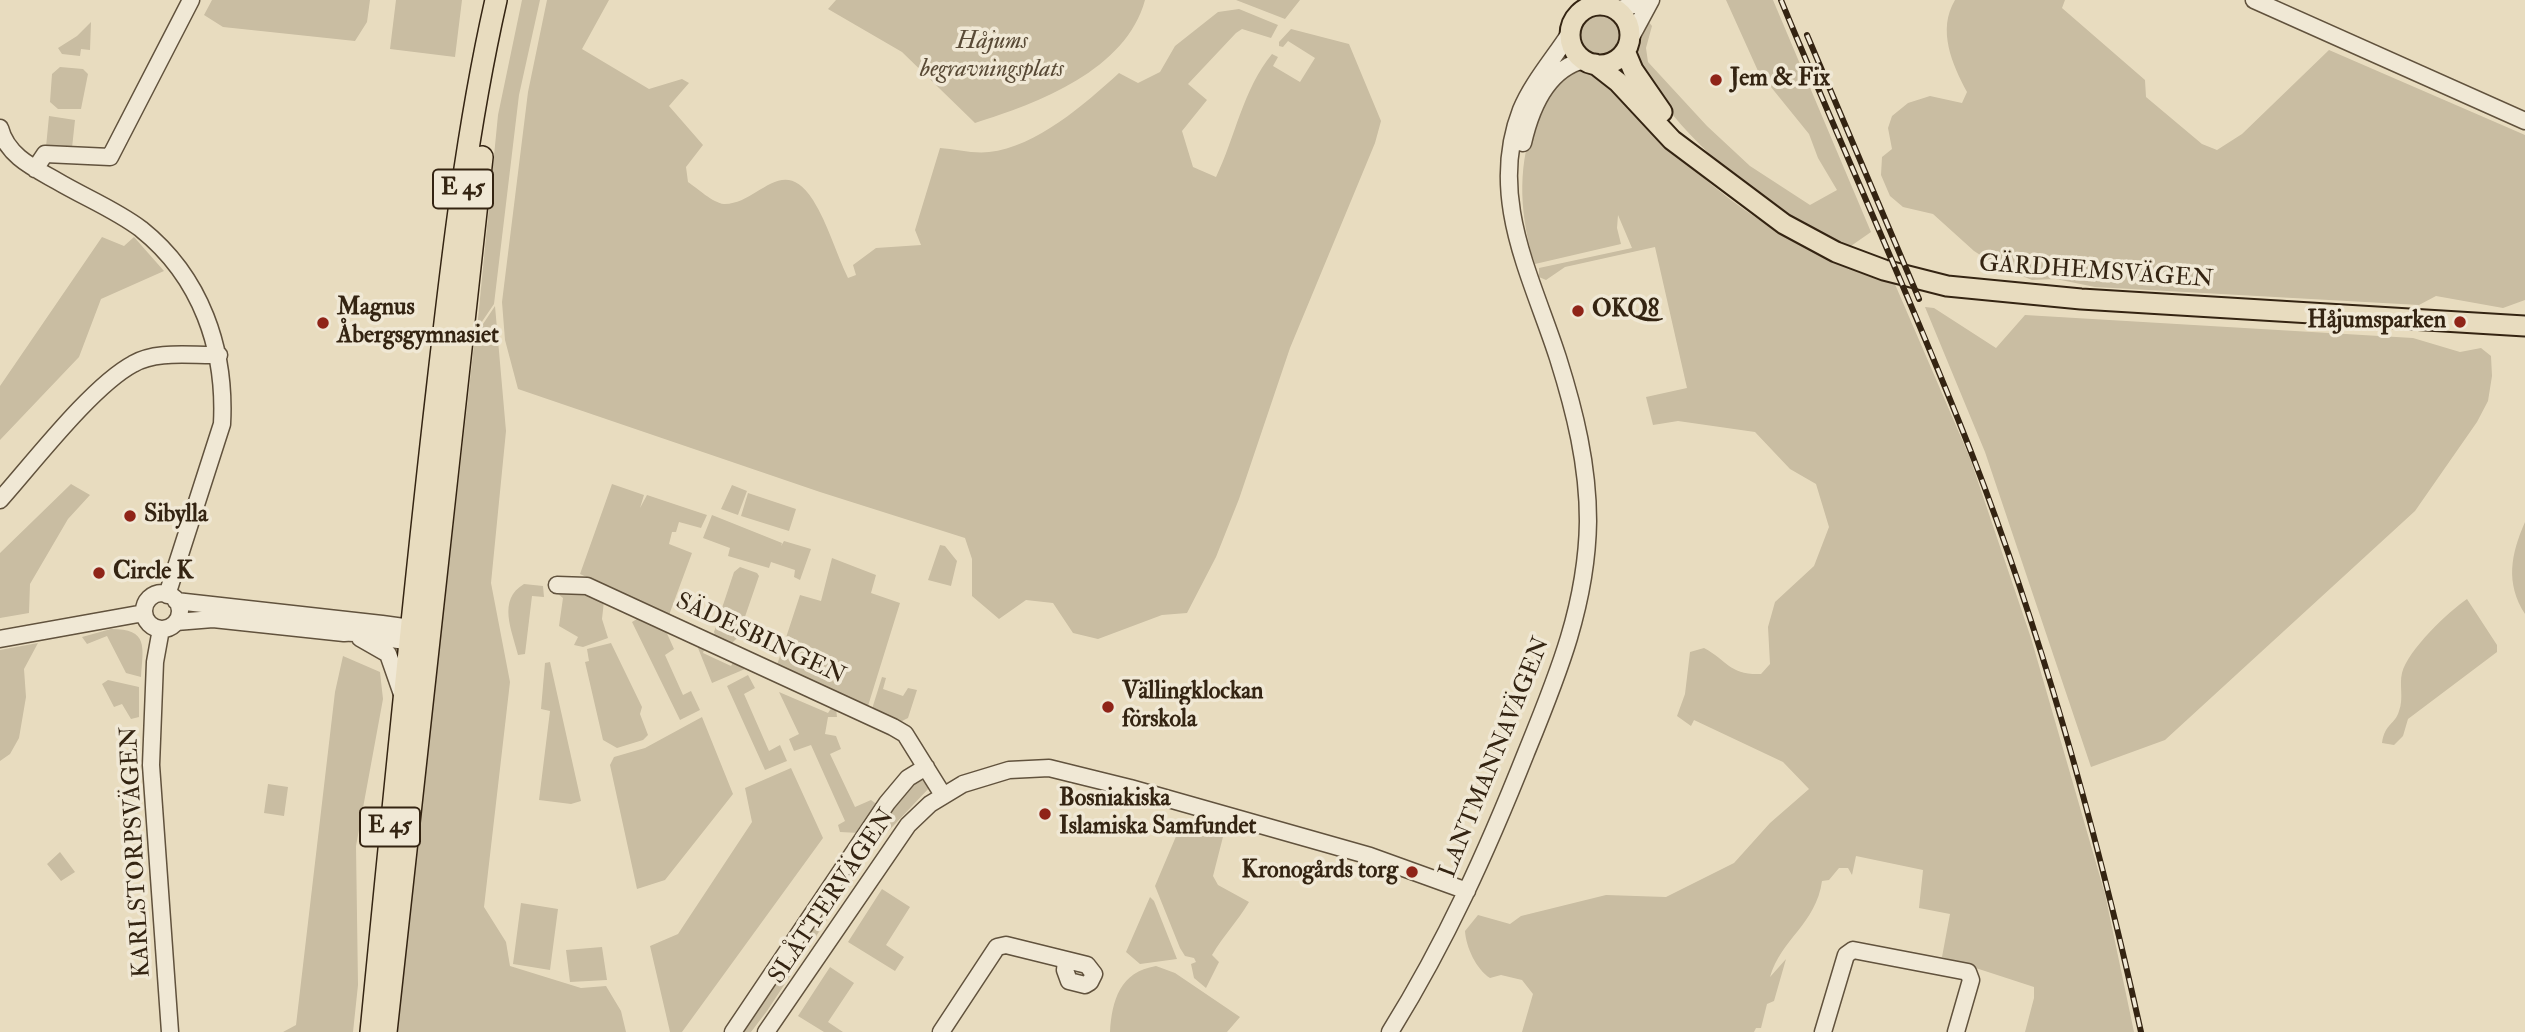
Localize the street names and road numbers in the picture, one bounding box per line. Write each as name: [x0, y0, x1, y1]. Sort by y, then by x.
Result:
road number: E 45: [433, 170, 493, 208]
street label: GÄRDHEMSVÄGEN: [1978, 250, 2214, 296]
street label: SÄDESBINGEN: [671, 588, 849, 692]
street label: LANTMANNAVÄGEN: [1435, 633, 1557, 883]
street label: KARLSTORPSVÄGEN: [116, 726, 158, 978]
street label: SLÅTTERVÄGEN: [764, 804, 902, 990]
road number: E 45: [360, 807, 420, 846]

